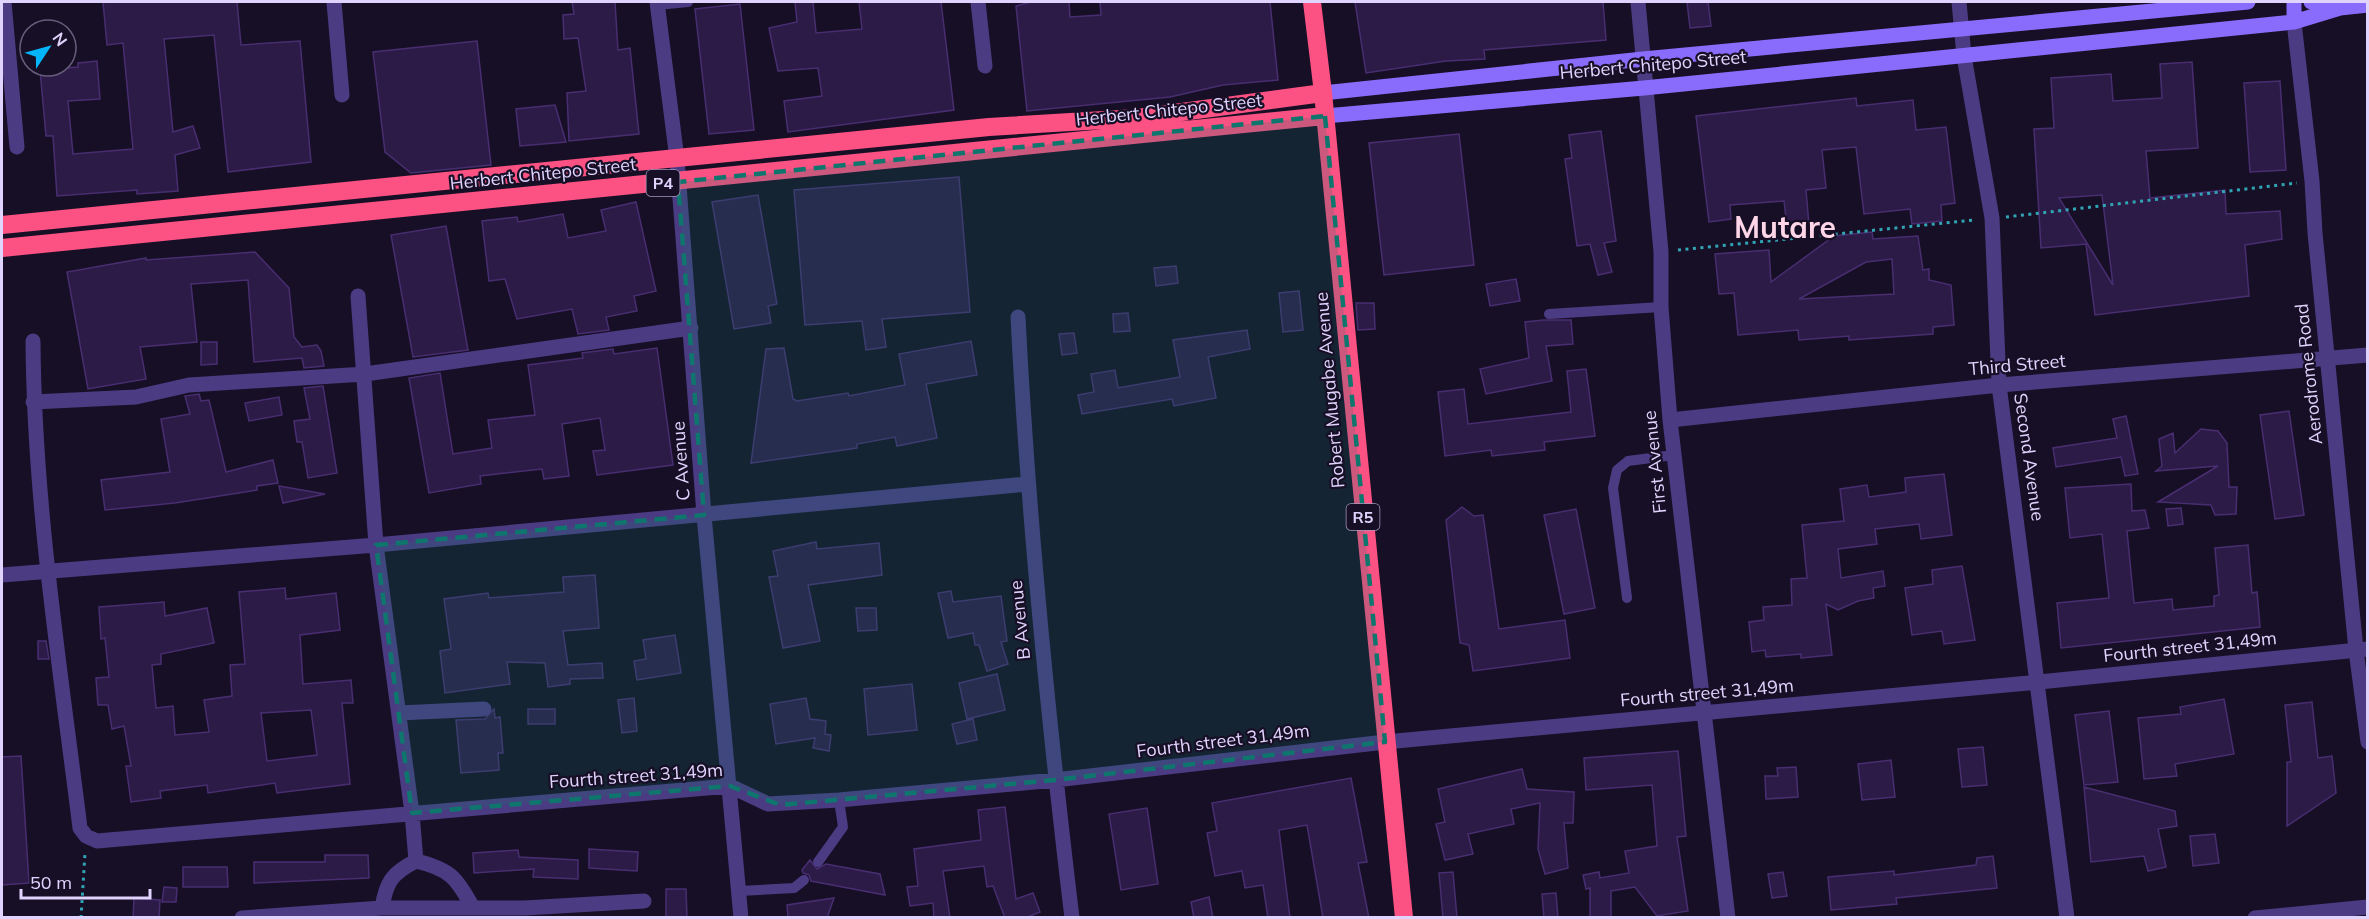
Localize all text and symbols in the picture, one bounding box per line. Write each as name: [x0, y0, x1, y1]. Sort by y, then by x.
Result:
north arrow: [18, 18, 78, 78]
text: N: [48, 28, 72, 50]
street label: Herbert Chitepo Street: [1559, 45, 1747, 84]
street label: Herbert Chitepo Street: [1075, 88, 1263, 131]
street label: Herbert Chitepo Street: [449, 152, 637, 195]
road number: P4: [646, 170, 680, 196]
district label: Mutare: [1734, 208, 1836, 246]
street label: Robert Mugabe Avenue: [1309, 291, 1350, 489]
street label: Aerodrome Road: [2290, 302, 2327, 446]
street label: Third Street: [1967, 349, 2066, 380]
street label: Second Avenue: [2009, 392, 2050, 522]
street label: First Avenue: [1638, 409, 1671, 515]
street label: C Avenue: [666, 420, 695, 502]
road number: R5: [1346, 504, 1380, 530]
street label: B Avenue: [1004, 579, 1035, 661]
street label: Fourth street 31,49m: [2102, 626, 2278, 667]
street label: Fourth street 31,49m: [1619, 673, 1795, 712]
street label: Fourth street 31,49m: [1135, 718, 1311, 763]
street label: Fourth street 31,49m: [548, 758, 724, 793]
scale bar: [21, 862, 150, 900]
text: 50 m: [30, 871, 72, 894]

